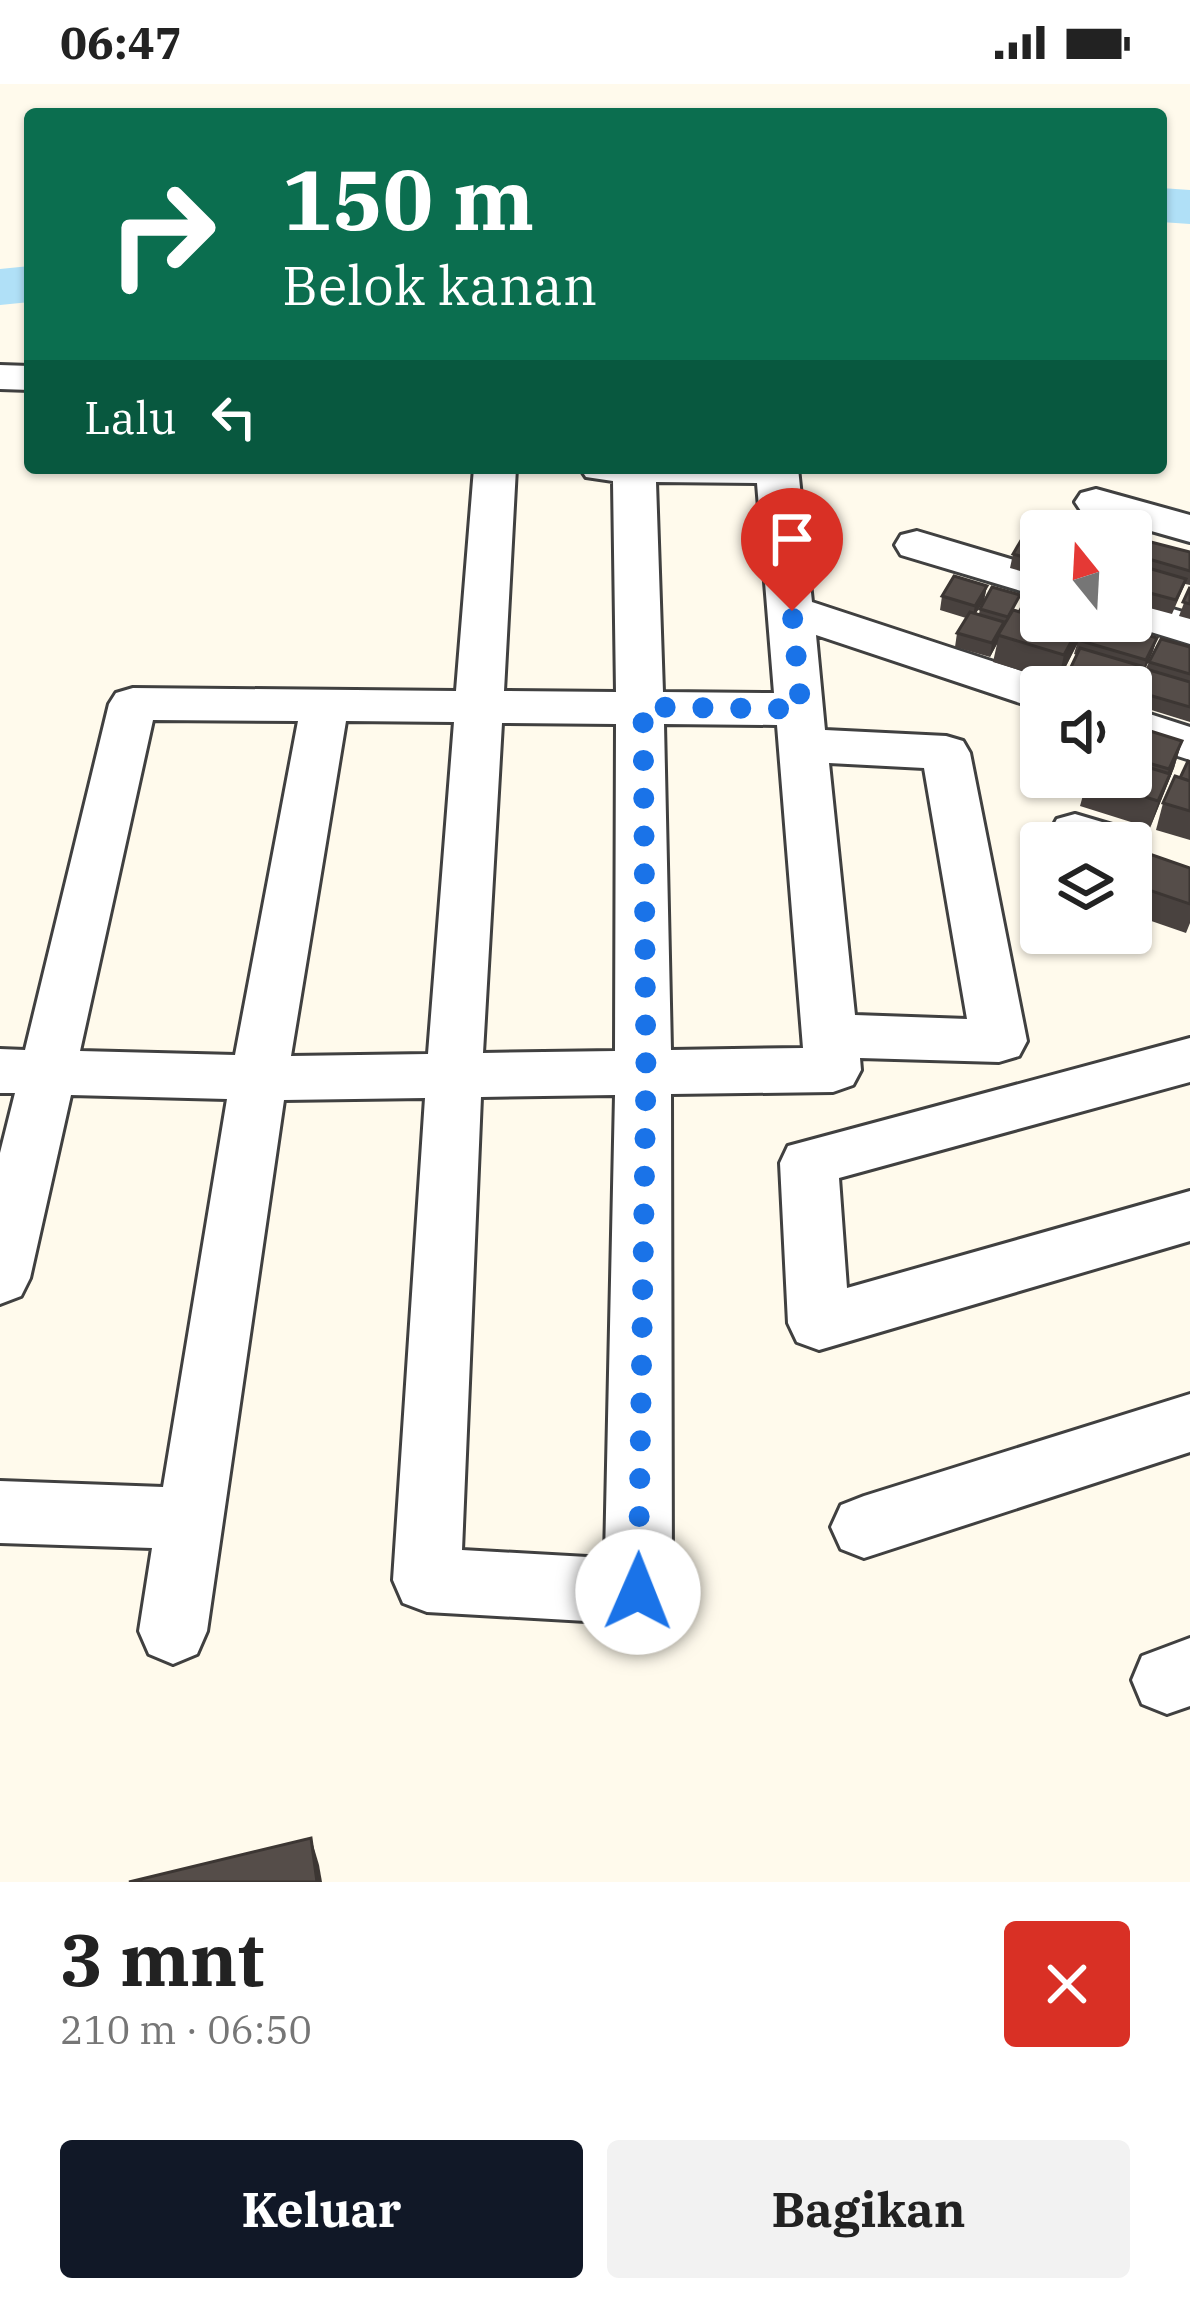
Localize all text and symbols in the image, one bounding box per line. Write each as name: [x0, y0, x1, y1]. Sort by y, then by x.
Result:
text: 06:47: [60, 13, 182, 71]
text: 150 m: [282, 144, 534, 253]
icon: right: [84, 156, 240, 312]
text: Belok kanan: [282, 250, 597, 320]
icon: left: [201, 384, 267, 450]
text: Lalu: [84, 388, 177, 446]
pin: [741, 488, 843, 611]
icon: arrive: [759, 506, 825, 572]
north arrow: [1020, 510, 1152, 642]
map controls: [1020, 510, 1152, 954]
button: sound: [1020, 666, 1152, 798]
button: layers: [1020, 822, 1152, 954]
position arrow: [575, 1529, 701, 1655]
text: 3 mnt: [60, 1912, 264, 2006]
button: close: [1004, 1921, 1130, 2047]
text: 210 m · 06:50: [60, 2004, 312, 2055]
button: Keluar: [60, 2140, 583, 2278]
button: Bagikan: [607, 2140, 1130, 2278]

